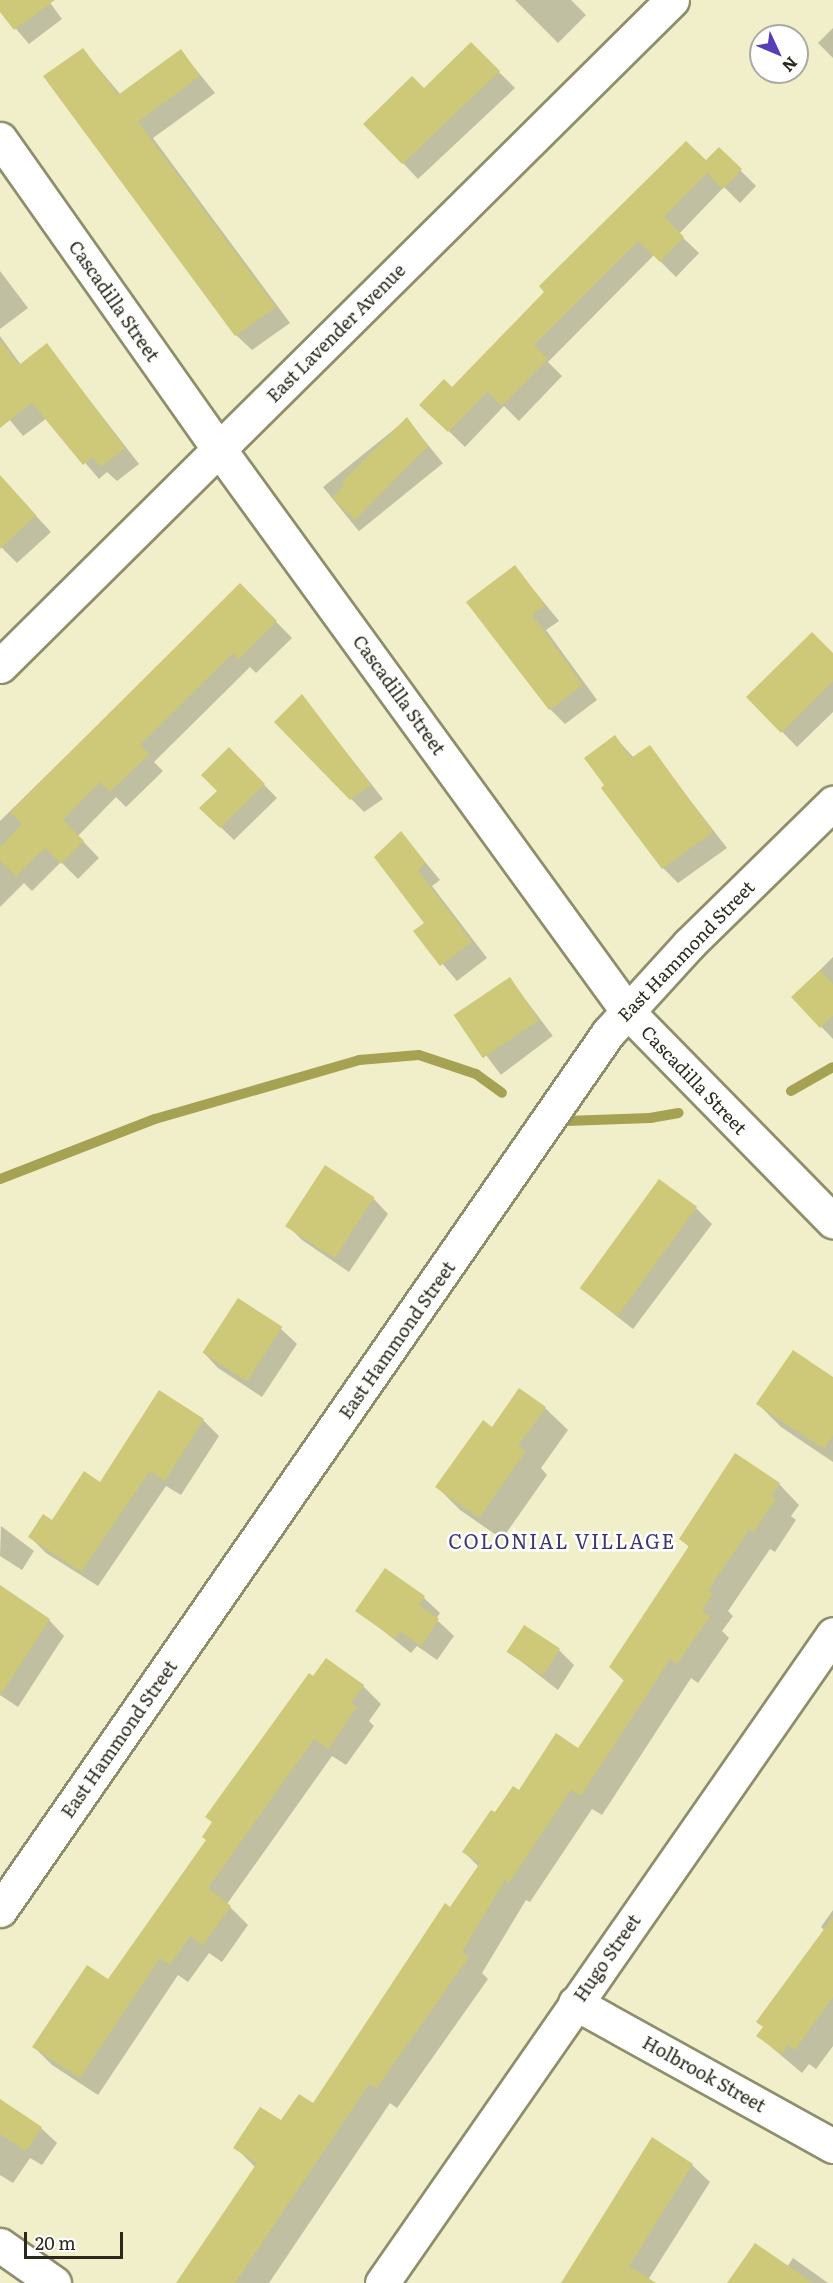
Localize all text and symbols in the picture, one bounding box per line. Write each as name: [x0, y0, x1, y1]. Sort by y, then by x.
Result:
north arrow: [749, 24, 809, 84]
text: N: [777, 52, 804, 78]
street label: Cascadilla Street: [64, 236, 164, 366]
street label: East Lavender Avenue: [262, 259, 410, 407]
street label: Cascadilla Street: [348, 631, 450, 759]
street label: East Hammond Street: [613, 876, 759, 1026]
street label: Cascadilla Street: [637, 1021, 751, 1139]
street label: East Hammond Street: [334, 1257, 460, 1423]
district label: COLONIAL VILLAGE: [448, 1528, 676, 1552]
street label: East Hammond Street: [56, 1656, 182, 1822]
street label: Hugo Street: [569, 1910, 645, 2006]
street label: Holbrook Street: [639, 2031, 769, 2117]
scale bar: [27, 2220, 126, 2258]
text: 20 m: [35, 2229, 76, 2256]

